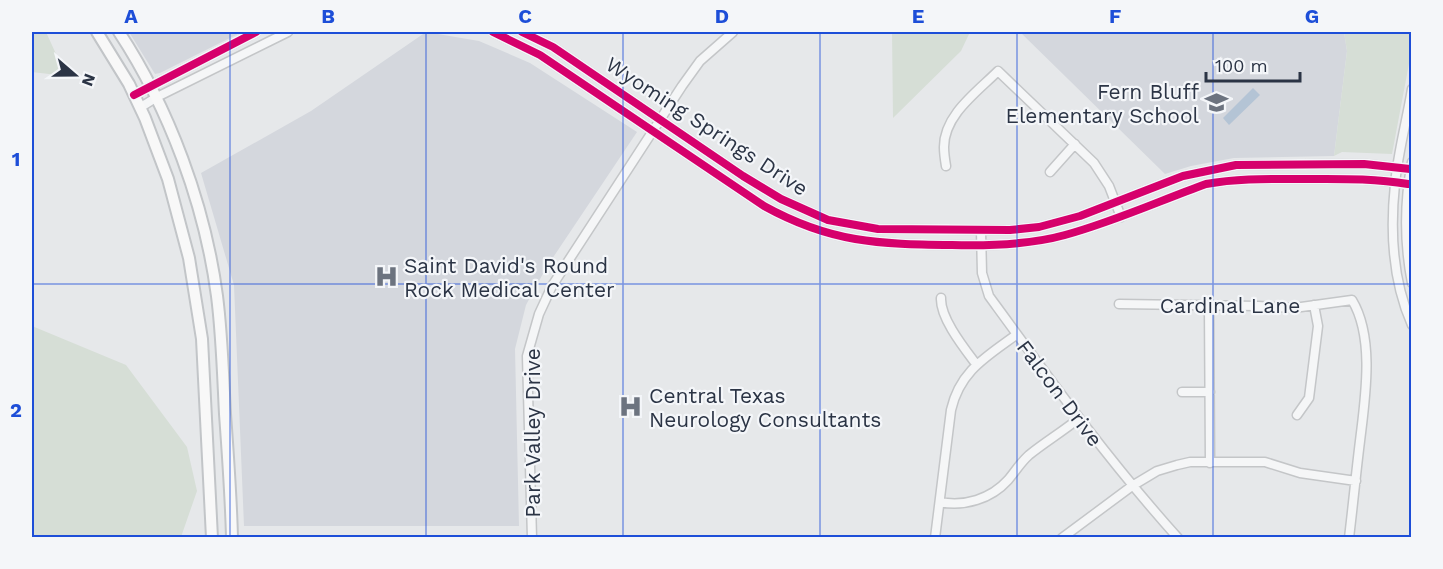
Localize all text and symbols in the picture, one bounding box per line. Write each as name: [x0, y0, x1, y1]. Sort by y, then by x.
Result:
text: A: [124, 4, 138, 28]
text: B: [321, 4, 335, 28]
text: C: [518, 4, 532, 28]
text: D: [715, 4, 729, 28]
text: E: [912, 4, 924, 28]
text: F: [1109, 4, 1121, 28]
text: G: [1305, 4, 1319, 28]
north arrow: [45, 45, 105, 105]
scale bar: [1206, 45, 1300, 83]
street label: Wyoming Springs Drive: [601, 51, 813, 201]
text: 100 m: [1215, 55, 1268, 76]
text: N: [78, 71, 100, 89]
place label: Fern Bluff Elementary School: [1006, 79, 1200, 128]
school or university icon: Fern Bluff Elementary School: [1204, 90, 1230, 116]
text: 1: [12, 147, 20, 171]
place label: Saint David's Round Rock Medical Center: [404, 253, 615, 302]
hospital icon: Saint David's Round Rock Medical Center: [373, 264, 399, 290]
street label: Cardinal Lane: [1160, 293, 1300, 318]
street label: Falcon Drive: [1012, 335, 1108, 451]
street label: Park Valley Drive: [520, 348, 545, 518]
place label: Central Texas Neurology Consultants: [649, 383, 881, 432]
hospital icon: Central Texas Neurology Consultants: [618, 394, 644, 420]
text: 2: [10, 398, 22, 422]

